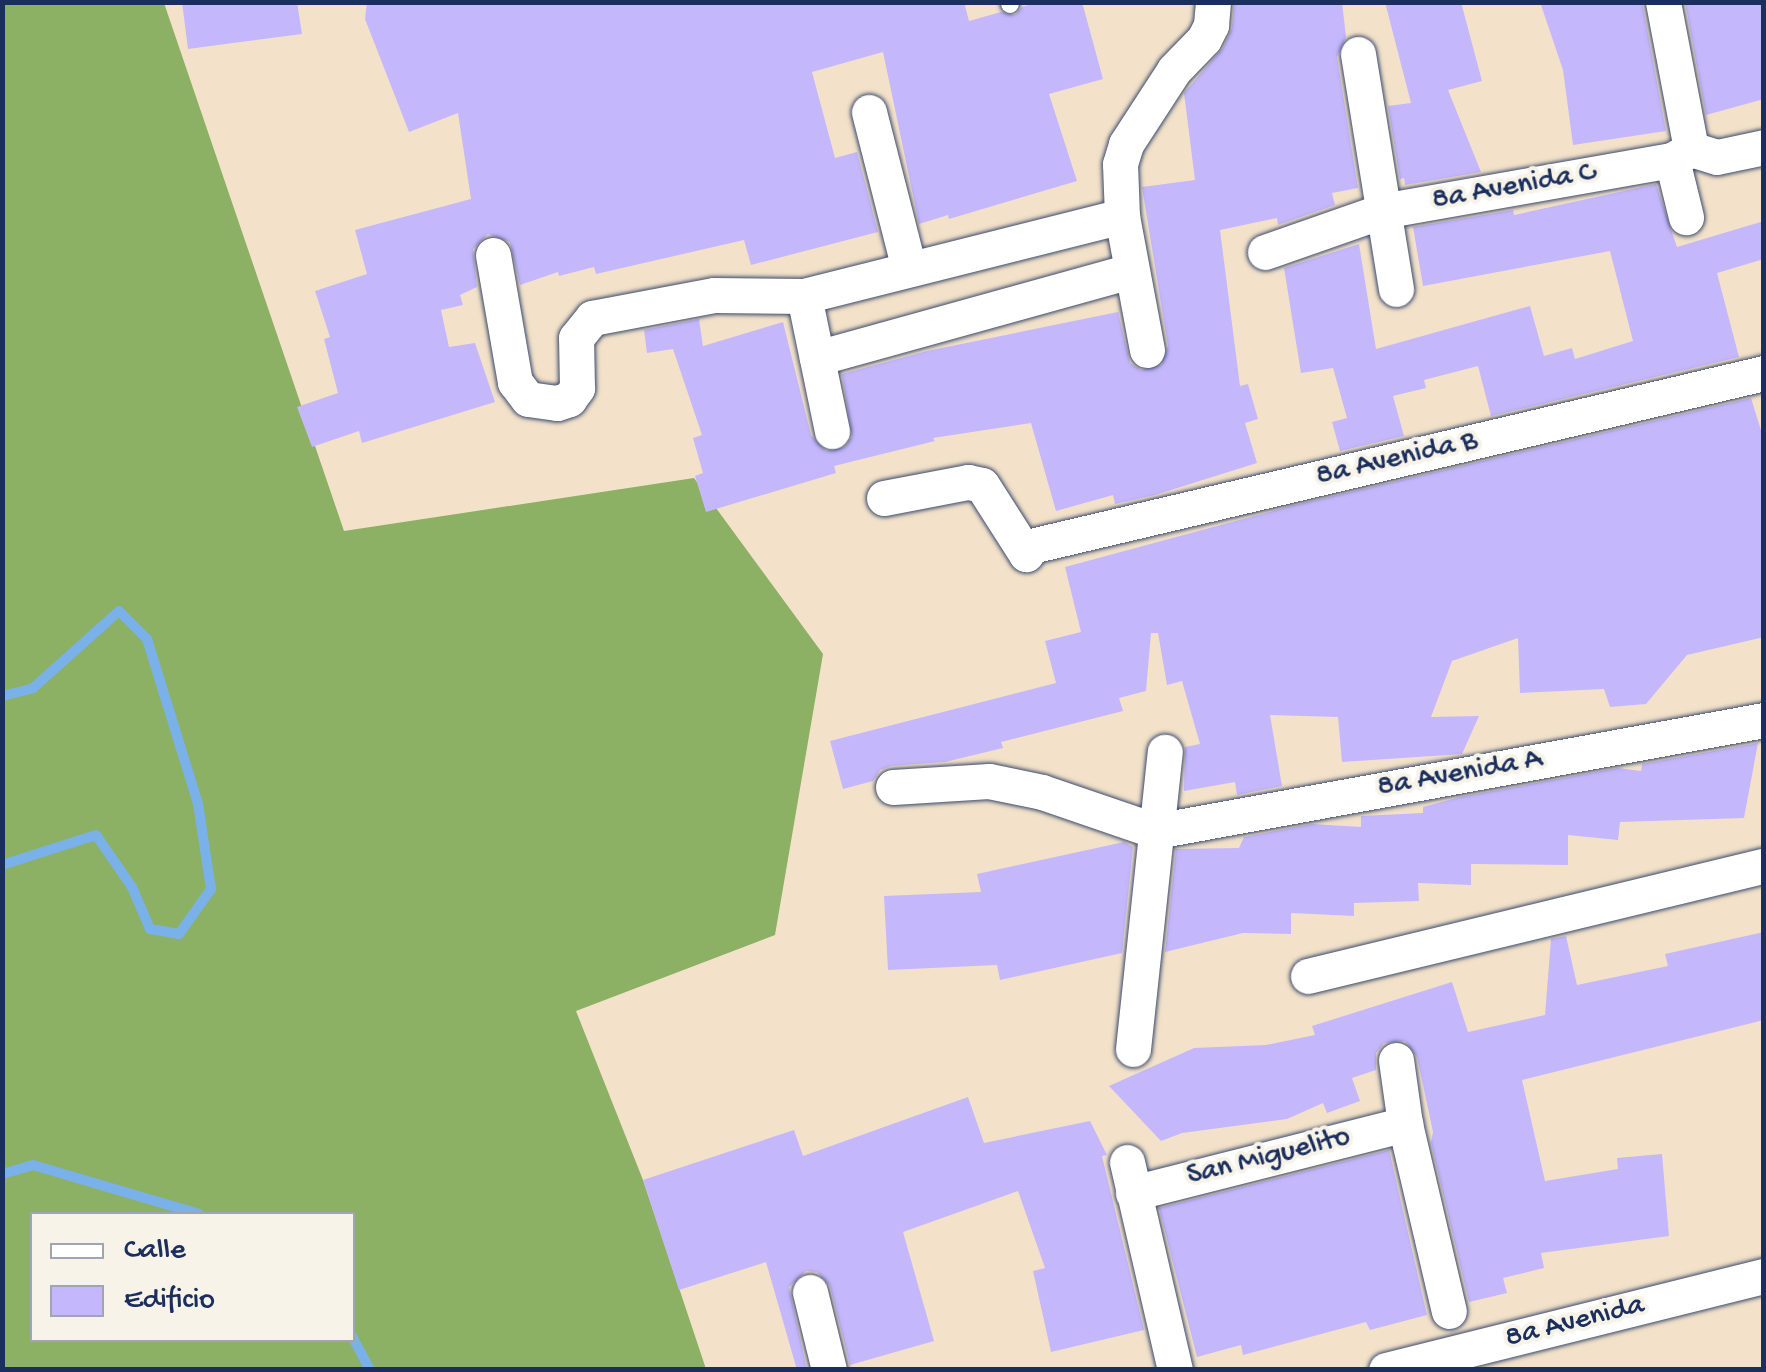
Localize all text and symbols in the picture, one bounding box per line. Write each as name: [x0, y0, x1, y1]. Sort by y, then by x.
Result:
street label: 8a Avenida C: [1430, 156, 1598, 220]
street label: 8a Avenida B: [1313, 424, 1481, 496]
street label: 8a Avenida A: [1375, 743, 1545, 807]
street label: San Miguelito: [1184, 1120, 1354, 1196]
legend: [30, 1212, 355, 1342]
text: Calle: [124, 1234, 186, 1269]
text: Edificio: [124, 1284, 215, 1319]
street label: 8a Avenida: [1502, 1288, 1648, 1358]

